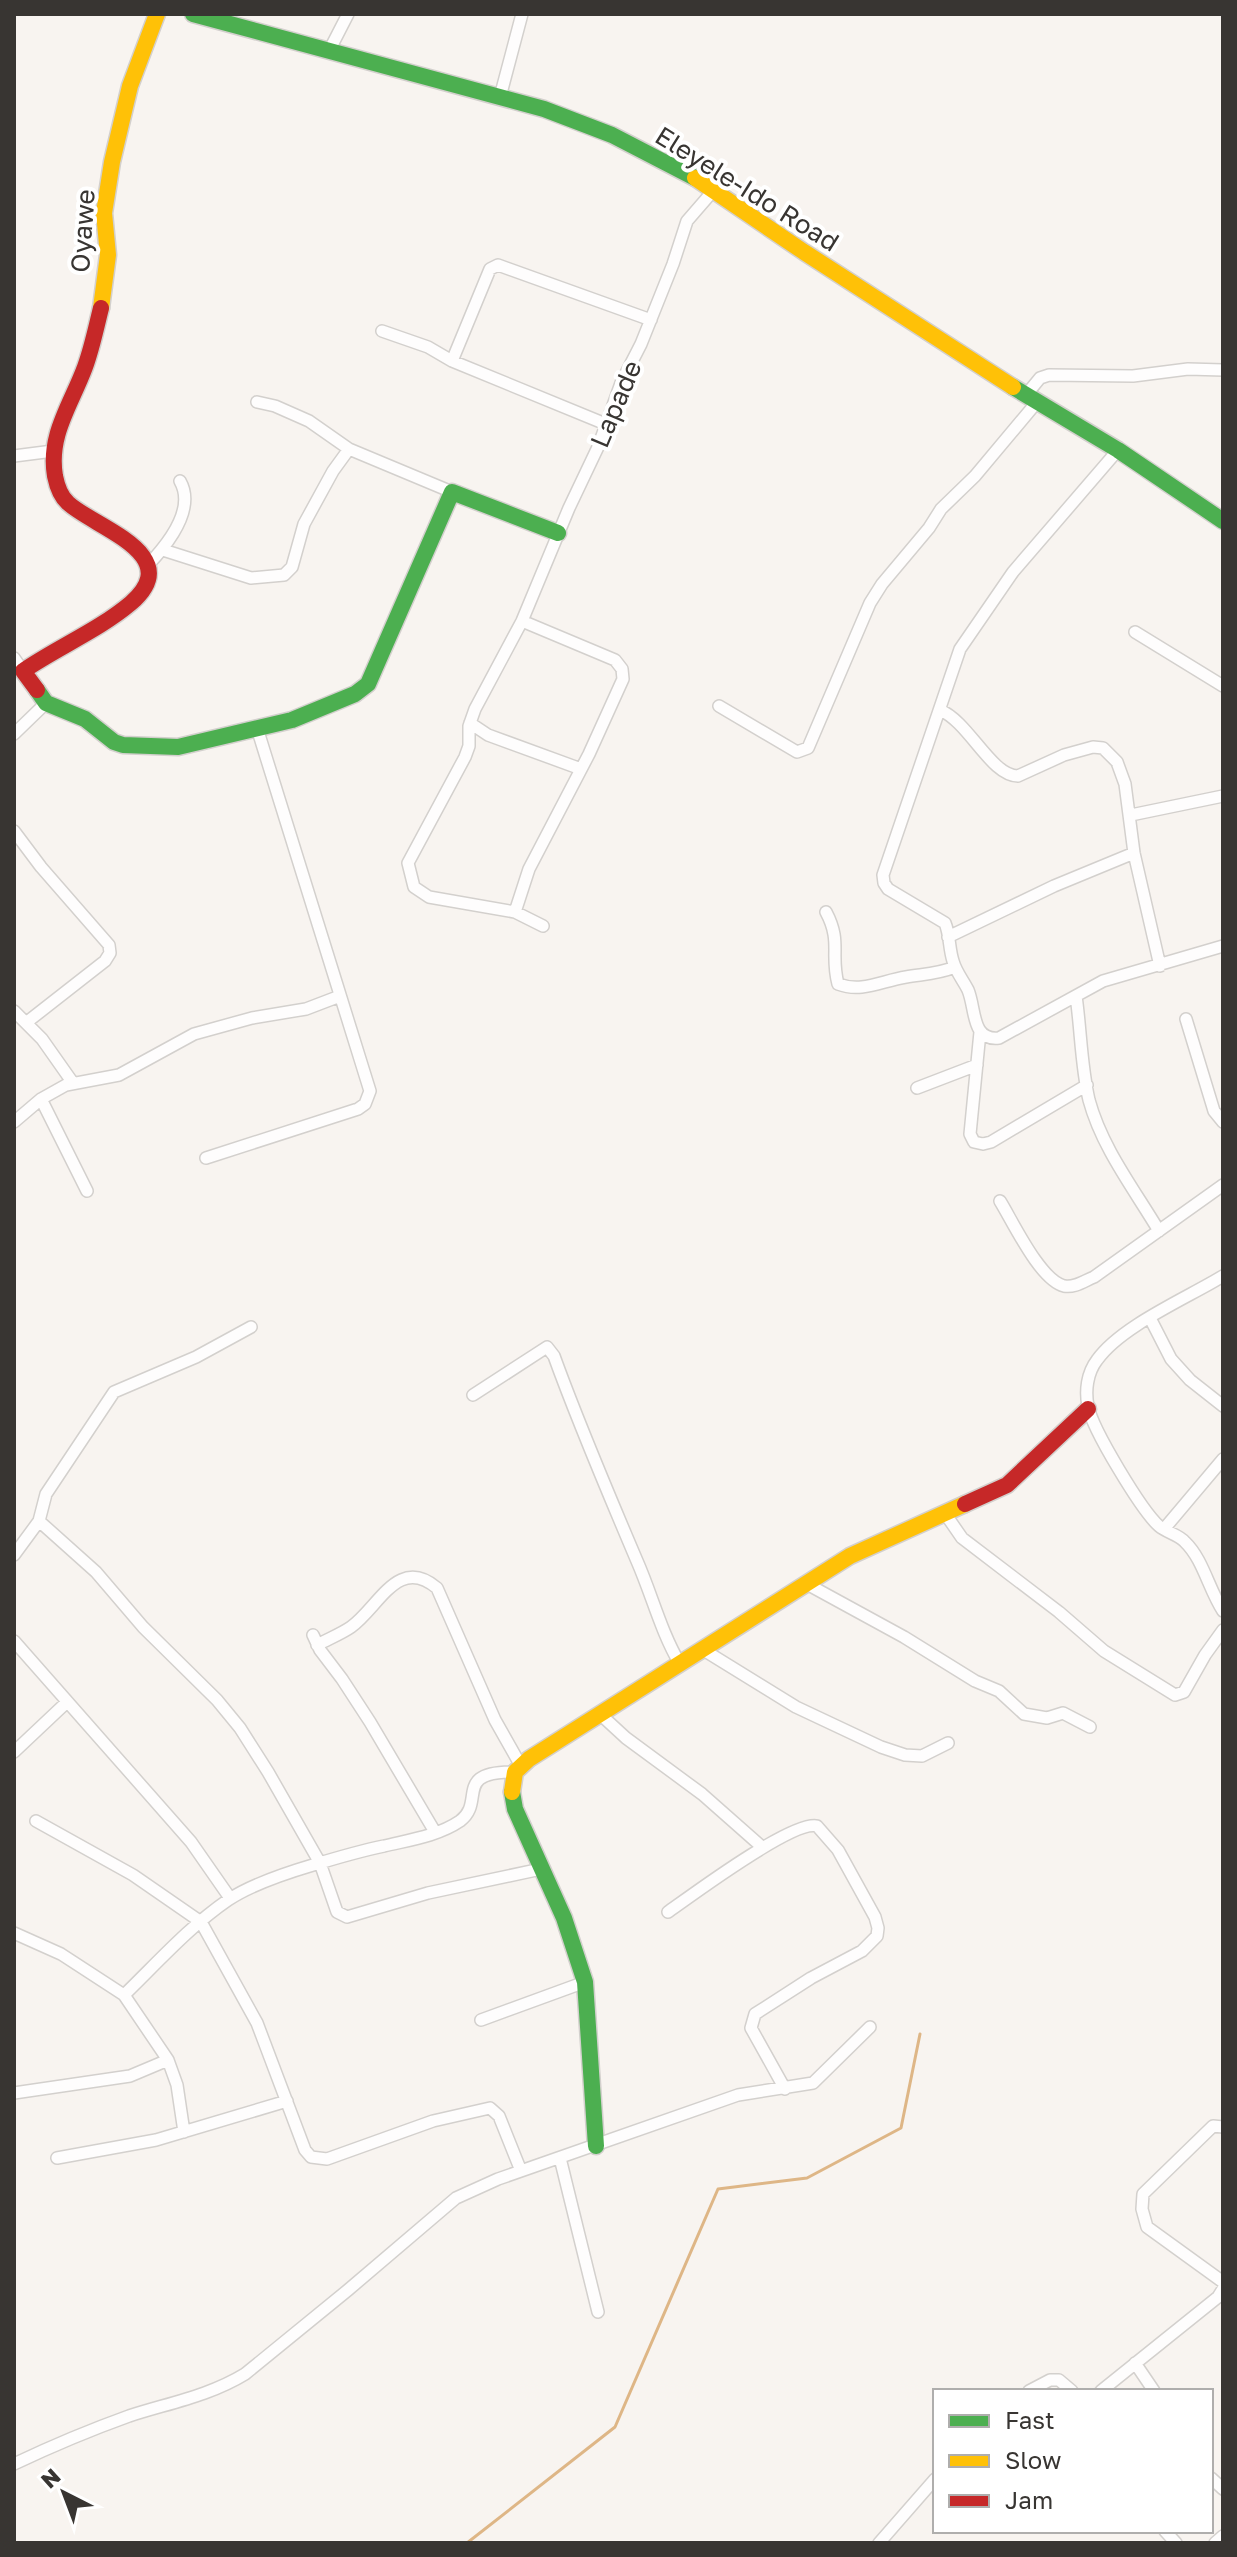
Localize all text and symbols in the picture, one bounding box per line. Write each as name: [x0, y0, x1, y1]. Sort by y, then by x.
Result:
street label: Eleyele-Ido Road: [650, 120, 845, 258]
street label: Oyawe: [64, 188, 101, 274]
street label: Lapade: [583, 356, 648, 452]
legend: [933, 2389, 1213, 2533]
text: Fast: [1005, 2405, 1055, 2434]
text: Slow: [1005, 2445, 1061, 2474]
north arrow: [24, 2453, 104, 2533]
text: N: [35, 2462, 66, 2493]
text: Jam: [1005, 2485, 1053, 2514]

